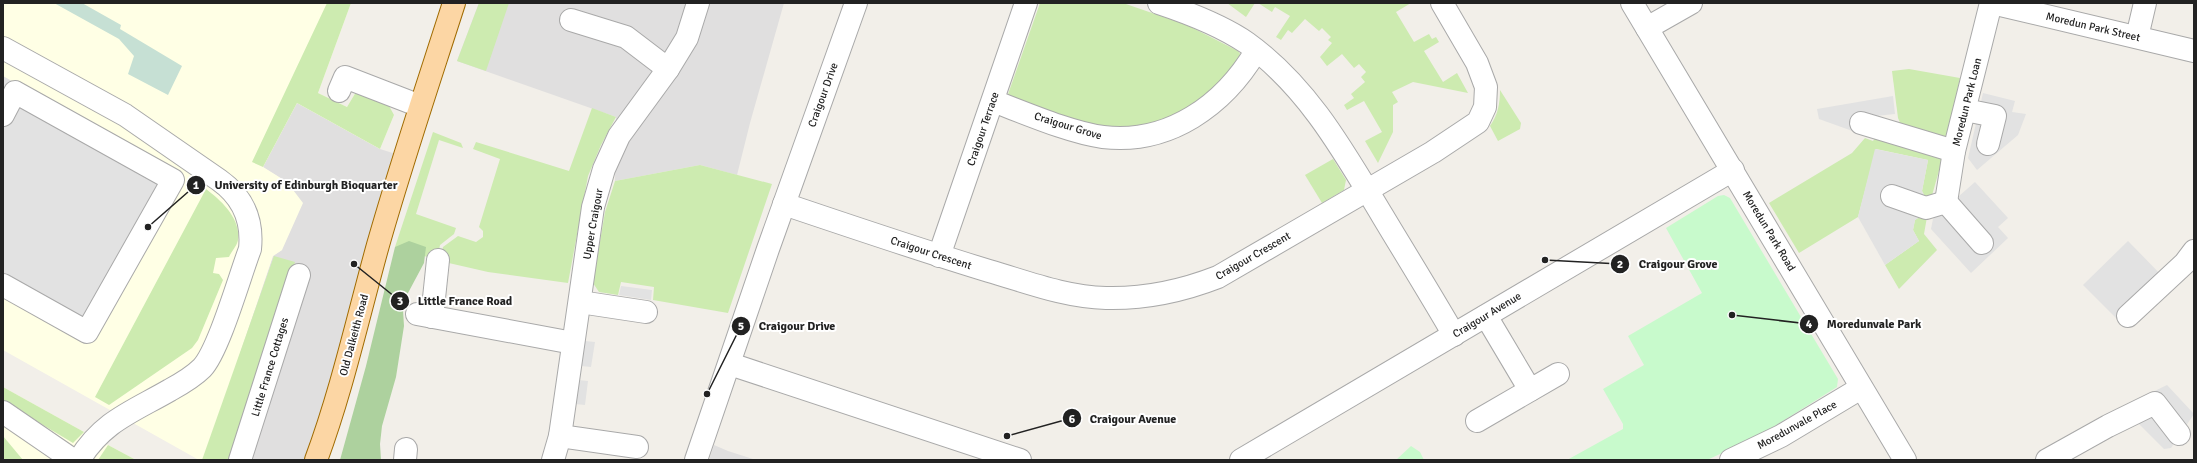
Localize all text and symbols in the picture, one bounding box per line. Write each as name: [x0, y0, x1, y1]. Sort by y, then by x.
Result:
street label: Moredun Park Street: [2045, 10, 2142, 44]
street label: Moredun Park Loan: [1950, 56, 1984, 148]
street label: Craigour Drive: [805, 61, 841, 129]
street label: Craigour Terrace: [964, 90, 1002, 168]
street label: Craigour Grove: [1033, 110, 1103, 142]
callout: University of Edinburgh Bioquarter: [186, 173, 405, 197]
text: 1: [193, 178, 200, 193]
text: University of Edinburgh Bioquarter: [214, 178, 398, 193]
street label: Upper Craigour: [580, 188, 606, 260]
street label: Moredun Park Road: [1740, 189, 1798, 274]
street label: Craigour Crescent: [1213, 229, 1293, 283]
street label: Craigour Crescent: [889, 234, 973, 272]
callout: Craigour Grove: [1610, 252, 1725, 276]
text: 2: [1617, 257, 1623, 272]
text: Craigour Grove: [1639, 257, 1717, 272]
callout: Little France Road: [390, 289, 520, 313]
street label: Craigour Avenue: [1450, 289, 1524, 341]
street label: Old Dalkeith Road: [337, 293, 371, 377]
text: 3: [397, 294, 403, 309]
text: Little France Road: [418, 294, 513, 309]
callout: Moredunvale Park: [1799, 312, 1929, 336]
callout: Craigour Drive: [731, 314, 843, 338]
street label: Little France Cottages: [249, 316, 291, 418]
text: 4: [1806, 317, 1813, 332]
text: Moredunvale Park: [1827, 317, 1922, 332]
text: 5: [738, 319, 744, 334]
text: Craigour Drive: [759, 319, 835, 334]
street label: Moredunvale Place: [1755, 398, 1839, 452]
callout: Craigour Avenue: [1062, 406, 1185, 430]
text: 6: [1069, 412, 1076, 427]
text: Craigour Avenue: [1090, 412, 1176, 427]

